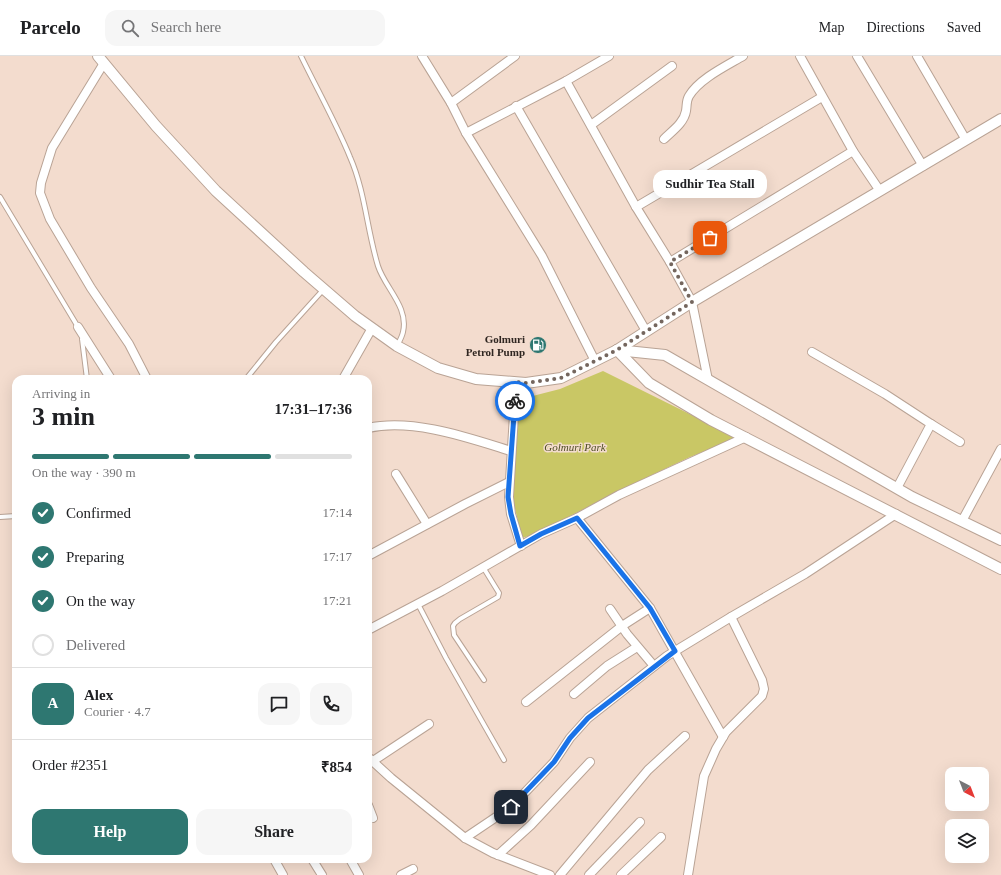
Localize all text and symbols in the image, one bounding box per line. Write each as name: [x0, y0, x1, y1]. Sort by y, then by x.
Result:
search box: [105, 10, 385, 46]
text: Parcelo: [20, 17, 81, 38]
icon: search: [119, 17, 141, 39]
text: Search here: [151, 19, 221, 35]
text: Map: [819, 20, 844, 35]
text: Directions: [866, 20, 925, 35]
text: Saved: [947, 20, 981, 35]
callout: Sudhir Tea Stall: [653, 170, 767, 198]
text: Sudhir Tea Stall: [665, 176, 755, 191]
pin: [693, 221, 727, 255]
icon: bag: [699, 227, 721, 249]
place label: Golmuri Petrol Pump: [466, 333, 525, 358]
fuel station icon: Golmuri Petrol Pump: [528, 335, 548, 355]
courier: [495, 381, 535, 421]
text: Arriving in: [32, 386, 90, 401]
icon: bike: [504, 390, 526, 412]
text: 17:31–17:36: [275, 401, 352, 417]
text: 3 min: [32, 402, 95, 431]
park label: Golmuri Park: [544, 441, 607, 453]
text: On the way · 390 m: [32, 465, 136, 480]
icon: check: [32, 502, 54, 524]
text: Confirmed: [66, 505, 131, 521]
text: 17:14: [322, 505, 352, 520]
icon: check: [32, 546, 54, 568]
text: Preparing: [66, 549, 124, 565]
text: 17:17: [322, 549, 352, 564]
icon: check: [32, 590, 54, 612]
text: On the way: [66, 593, 135, 609]
text: 17:21: [322, 593, 352, 608]
text: Delivered: [66, 637, 125, 653]
button: chat: [258, 683, 300, 725]
button: phone: [310, 683, 352, 725]
text: Alex: [84, 687, 113, 703]
text: A: [48, 695, 58, 711]
text: Courier · 4.7: [84, 704, 151, 719]
text: Order #2351: [32, 757, 108, 773]
text: ₹854: [321, 759, 352, 775]
north arrow: [945, 767, 989, 811]
map controls: [945, 767, 989, 863]
pin: [494, 790, 528, 824]
icon: home: [500, 796, 522, 818]
button: Help: [32, 809, 188, 855]
button: Share: [196, 809, 352, 855]
button: layers: [945, 819, 989, 863]

